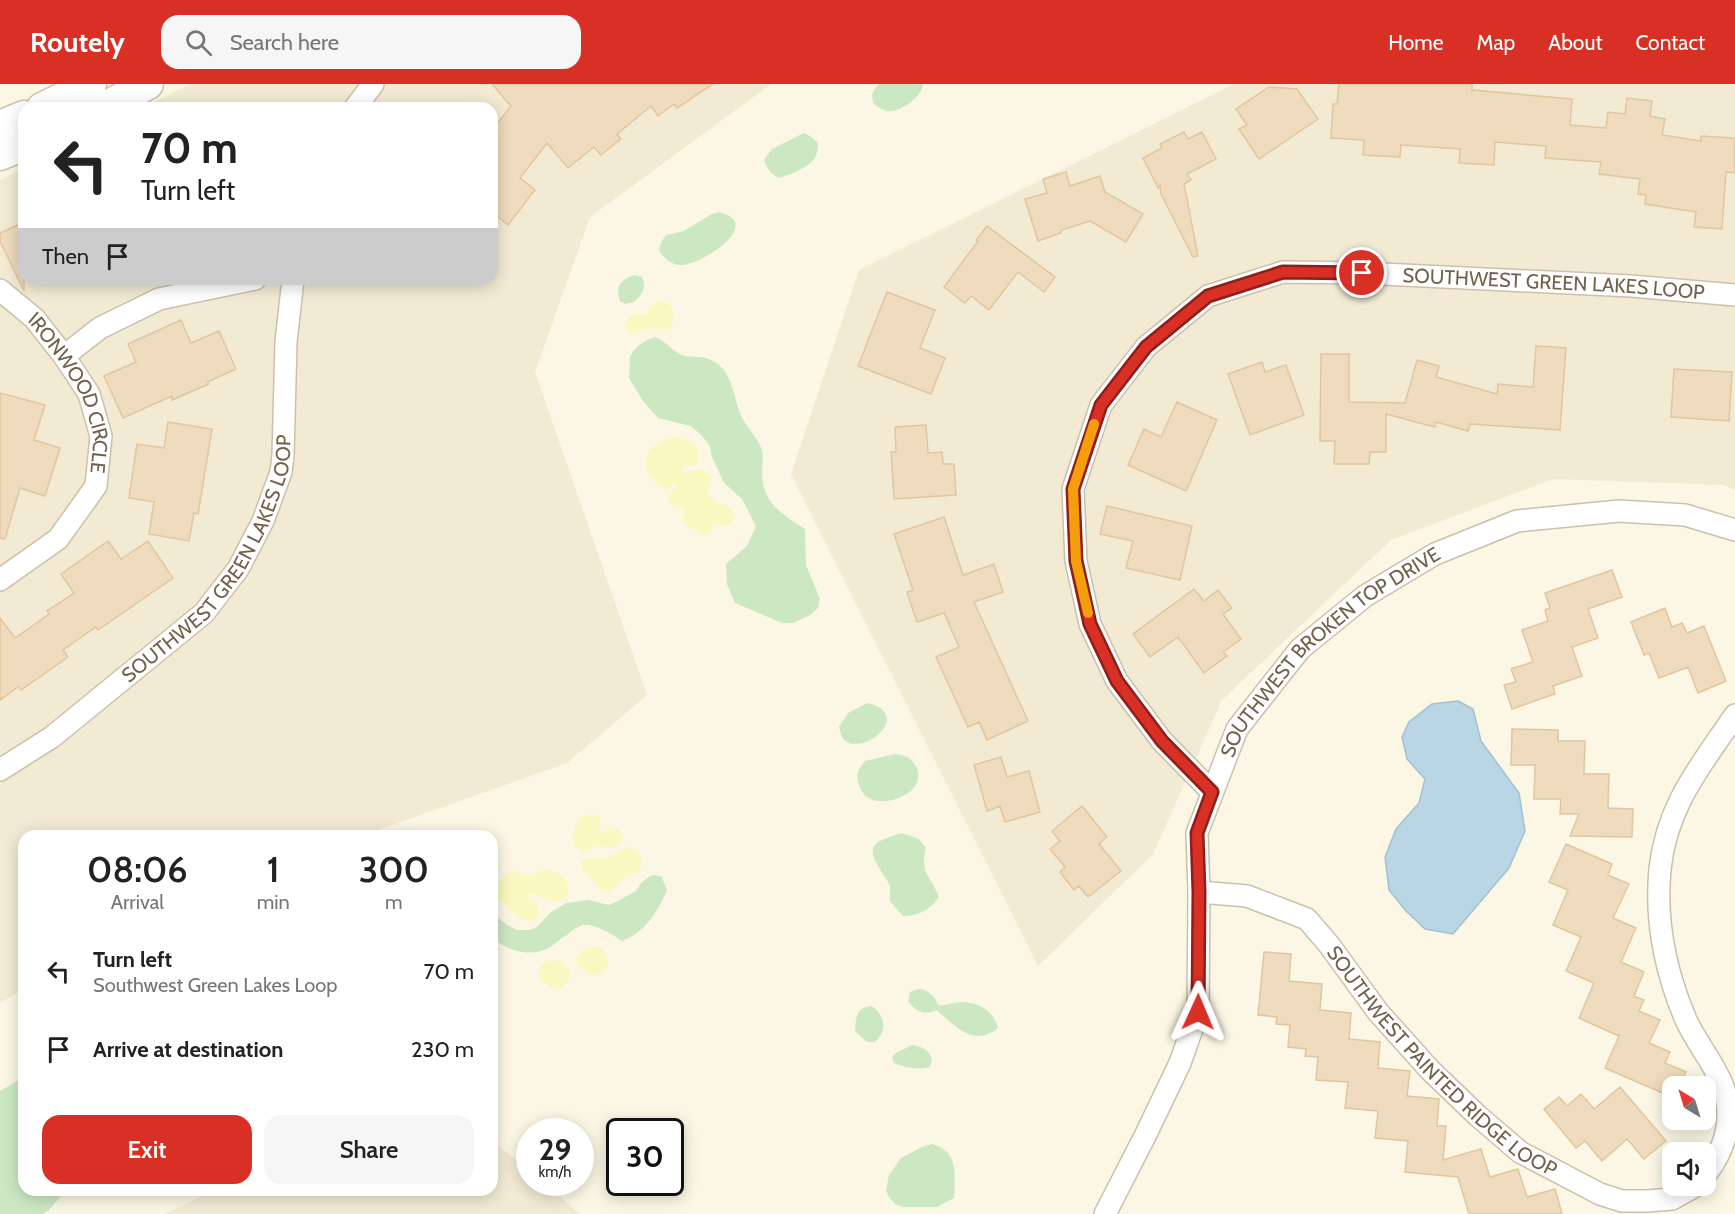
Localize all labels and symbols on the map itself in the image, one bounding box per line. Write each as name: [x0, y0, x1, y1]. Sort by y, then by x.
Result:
pin: [1336, 247, 1387, 298]
street label: SOUTHWEST GREEN LAKES LOOP: [1402, 263, 1706, 304]
street label: IRONWOOD CIRCLE: [24, 307, 114, 475]
street label: SOUTHWEST GREEN LAKES LOOP: [117, 434, 296, 687]
street label: SOUTHWEST BROKEN TOP DRIVE: [1215, 542, 1444, 761]
street label: SOUTHWEST PAINTED RIDGE LOOP: [1322, 941, 1561, 1181]
position arrow: [1166, 980, 1230, 1044]
north arrow: [1662, 1076, 1716, 1130]
speed limit sign: 30: [606, 1118, 684, 1196]

